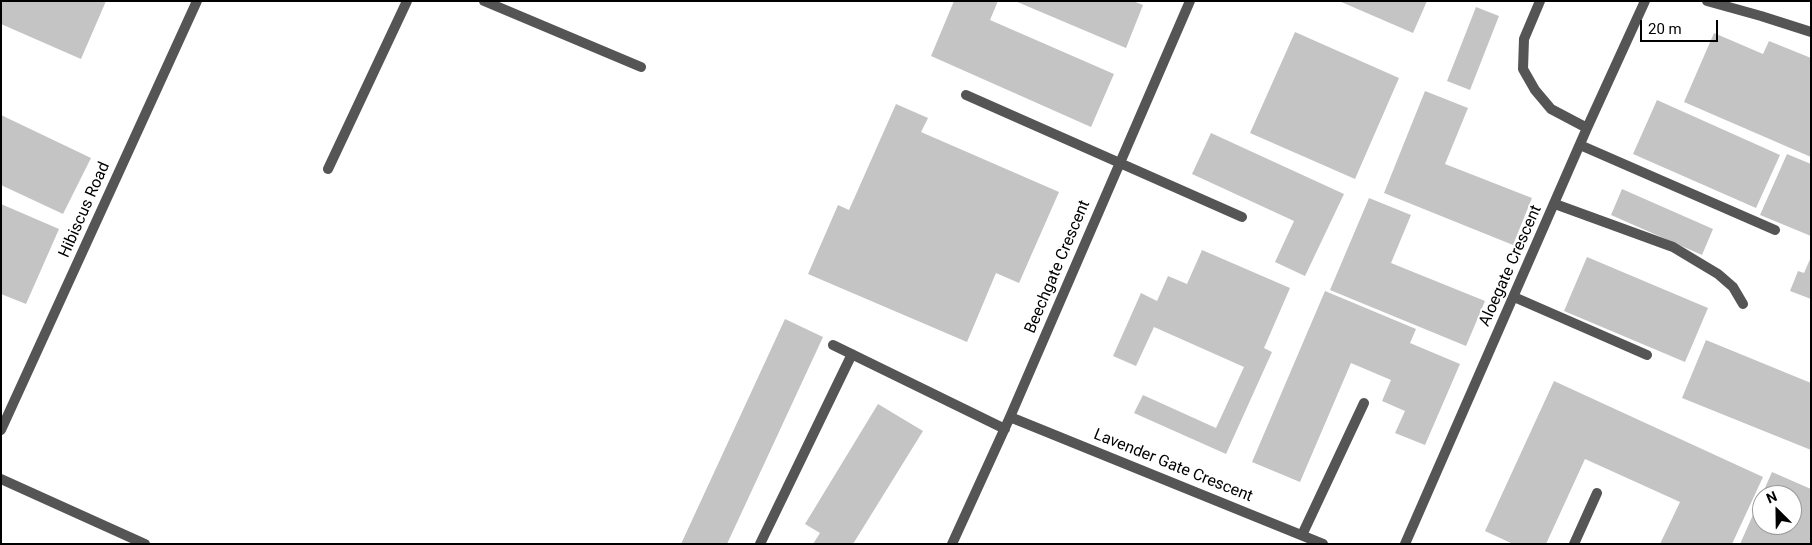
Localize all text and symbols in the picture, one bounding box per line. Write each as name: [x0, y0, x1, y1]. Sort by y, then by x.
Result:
scale bar: [1642, 10, 1720, 42]
text: 20 m: [1648, 20, 1682, 38]
street label: Hibiscus Road: [55, 159, 115, 261]
street label: Beechgate Crescent: [1021, 197, 1095, 337]
street label: Aloegate Crescent: [1476, 202, 1546, 330]
street label: Lavender Gate Crescent: [1091, 425, 1255, 507]
north arrow: [1752, 485, 1802, 535]
text: N: [1764, 488, 1779, 506]

